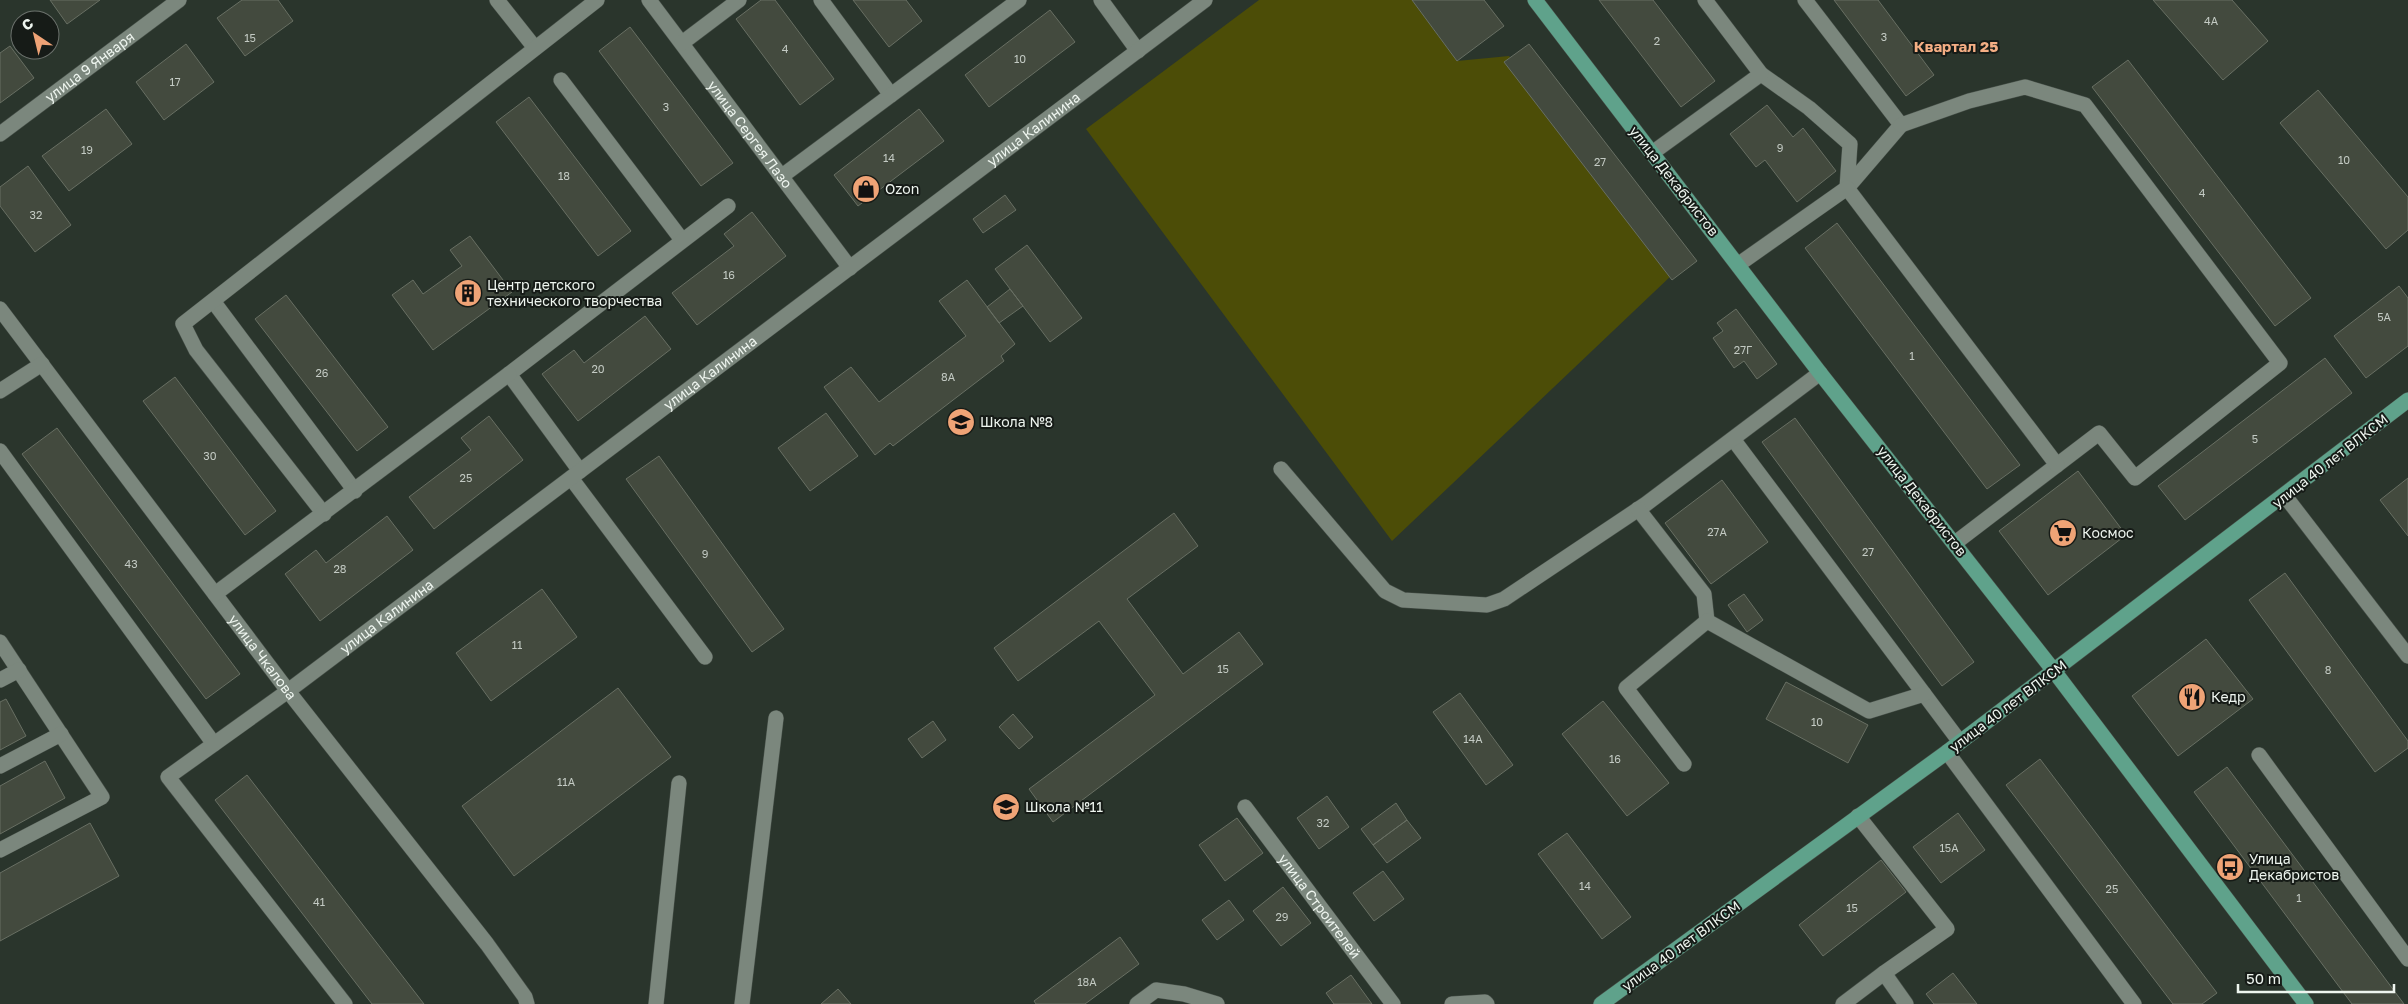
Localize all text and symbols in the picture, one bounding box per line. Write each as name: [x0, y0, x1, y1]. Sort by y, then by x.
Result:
north arrow: [10, 10, 60, 60]
text: С: [18, 14, 36, 34]
house number: 4А: [2204, 14, 2219, 27]
street label: улица 9 Января: [41, 28, 137, 105]
house number: 3: [1881, 30, 1887, 43]
house number: 15: [244, 31, 256, 44]
house number: 2: [1654, 34, 1660, 47]
district label: Квартал 25: [1914, 37, 1998, 55]
house number: 4: [782, 42, 789, 55]
house number: 10: [1014, 52, 1026, 65]
house number: 17: [169, 75, 181, 88]
street label: улица Сергея Лазо: [704, 77, 796, 191]
street label: улица Калинина: [983, 88, 1083, 169]
house number: 3: [663, 100, 669, 113]
street label: улица Декабристов: [1626, 122, 1723, 239]
house number: 9: [1777, 141, 1783, 154]
house number: 19: [81, 143, 93, 156]
house number: 14: [883, 151, 895, 164]
house number: 10: [2338, 153, 2350, 166]
house number: 27: [1594, 155, 1606, 168]
house number: 18: [558, 169, 570, 182]
shop icon: Ozon: [851, 174, 881, 204]
place label: Ozon: [885, 180, 919, 197]
house number: 4: [2199, 186, 2206, 199]
house number: 32: [30, 208, 42, 221]
house number: 16: [723, 268, 735, 281]
place label: Центр детского технического творчества: [487, 276, 662, 309]
building icon: Центр детского технического творчества: [453, 278, 483, 308]
house number: 5А: [2377, 310, 2392, 323]
street label: улица Калинина: [660, 332, 760, 413]
house number: 27Г: [1734, 343, 1752, 356]
house number: 1: [1909, 349, 1915, 362]
house number: 20: [591, 362, 605, 375]
house number: 26: [315, 366, 329, 379]
house number: 8А: [941, 370, 956, 383]
school or university icon: Школа №8: [946, 407, 976, 437]
street label: улица 40 лет ВЛКСМ: [2268, 410, 2391, 511]
place label: Школа №8: [980, 413, 1053, 430]
house number: 5: [2252, 432, 2258, 445]
street label: улица Декабристов: [1874, 442, 1971, 559]
house number: 30: [203, 449, 217, 462]
house number: 25: [460, 471, 472, 484]
supermarket icon: Космос: [2048, 518, 2078, 548]
place label: Космос: [2082, 524, 2134, 541]
house number: 27А: [1707, 525, 1727, 538]
house number: 27: [1862, 545, 1874, 558]
house number: 9: [702, 547, 708, 560]
house number: 43: [124, 557, 138, 570]
house number: 28: [333, 562, 347, 575]
street label: улица Калинина: [336, 576, 436, 657]
street label: улица Чкалова: [225, 611, 300, 703]
house number: 11: [512, 638, 522, 651]
street label: улица 40 лет ВЛКСМ: [1946, 656, 2070, 755]
house number: 15: [1217, 662, 1229, 675]
house number: 8: [2325, 663, 2332, 676]
restaurant icon: Кедр: [2177, 682, 2207, 712]
place label: Кедр: [2211, 688, 2246, 705]
house number: 10: [1811, 715, 1823, 728]
house number: 14А: [1463, 732, 1483, 745]
house number: 16: [1609, 752, 1621, 765]
house number: 11А: [557, 775, 576, 788]
school or university icon: Школа №11: [991, 792, 1021, 822]
place label: Школа №11: [1025, 798, 1103, 815]
house number: 32: [1317, 816, 1329, 829]
house number: 15А: [1939, 841, 1959, 854]
street label: улица Строителей: [1275, 850, 1365, 961]
place label: Улица Декабристов: [2249, 850, 2339, 883]
bus stop icon: Улица Декабристов: [2215, 852, 2245, 882]
house number: 14: [1579, 879, 1591, 892]
house number: 25: [2106, 882, 2118, 895]
house number: 1: [2296, 891, 2302, 904]
house number: 41: [313, 895, 325, 908]
street label: улица 40 лет ВЛКСМ: [1618, 897, 1743, 994]
house number: 15: [1846, 901, 1858, 914]
house number: 29: [1275, 910, 1289, 923]
scale bar: [2238, 962, 2394, 994]
text: 50 m: [2246, 969, 2281, 987]
house number: 18А: [1077, 975, 1097, 988]

